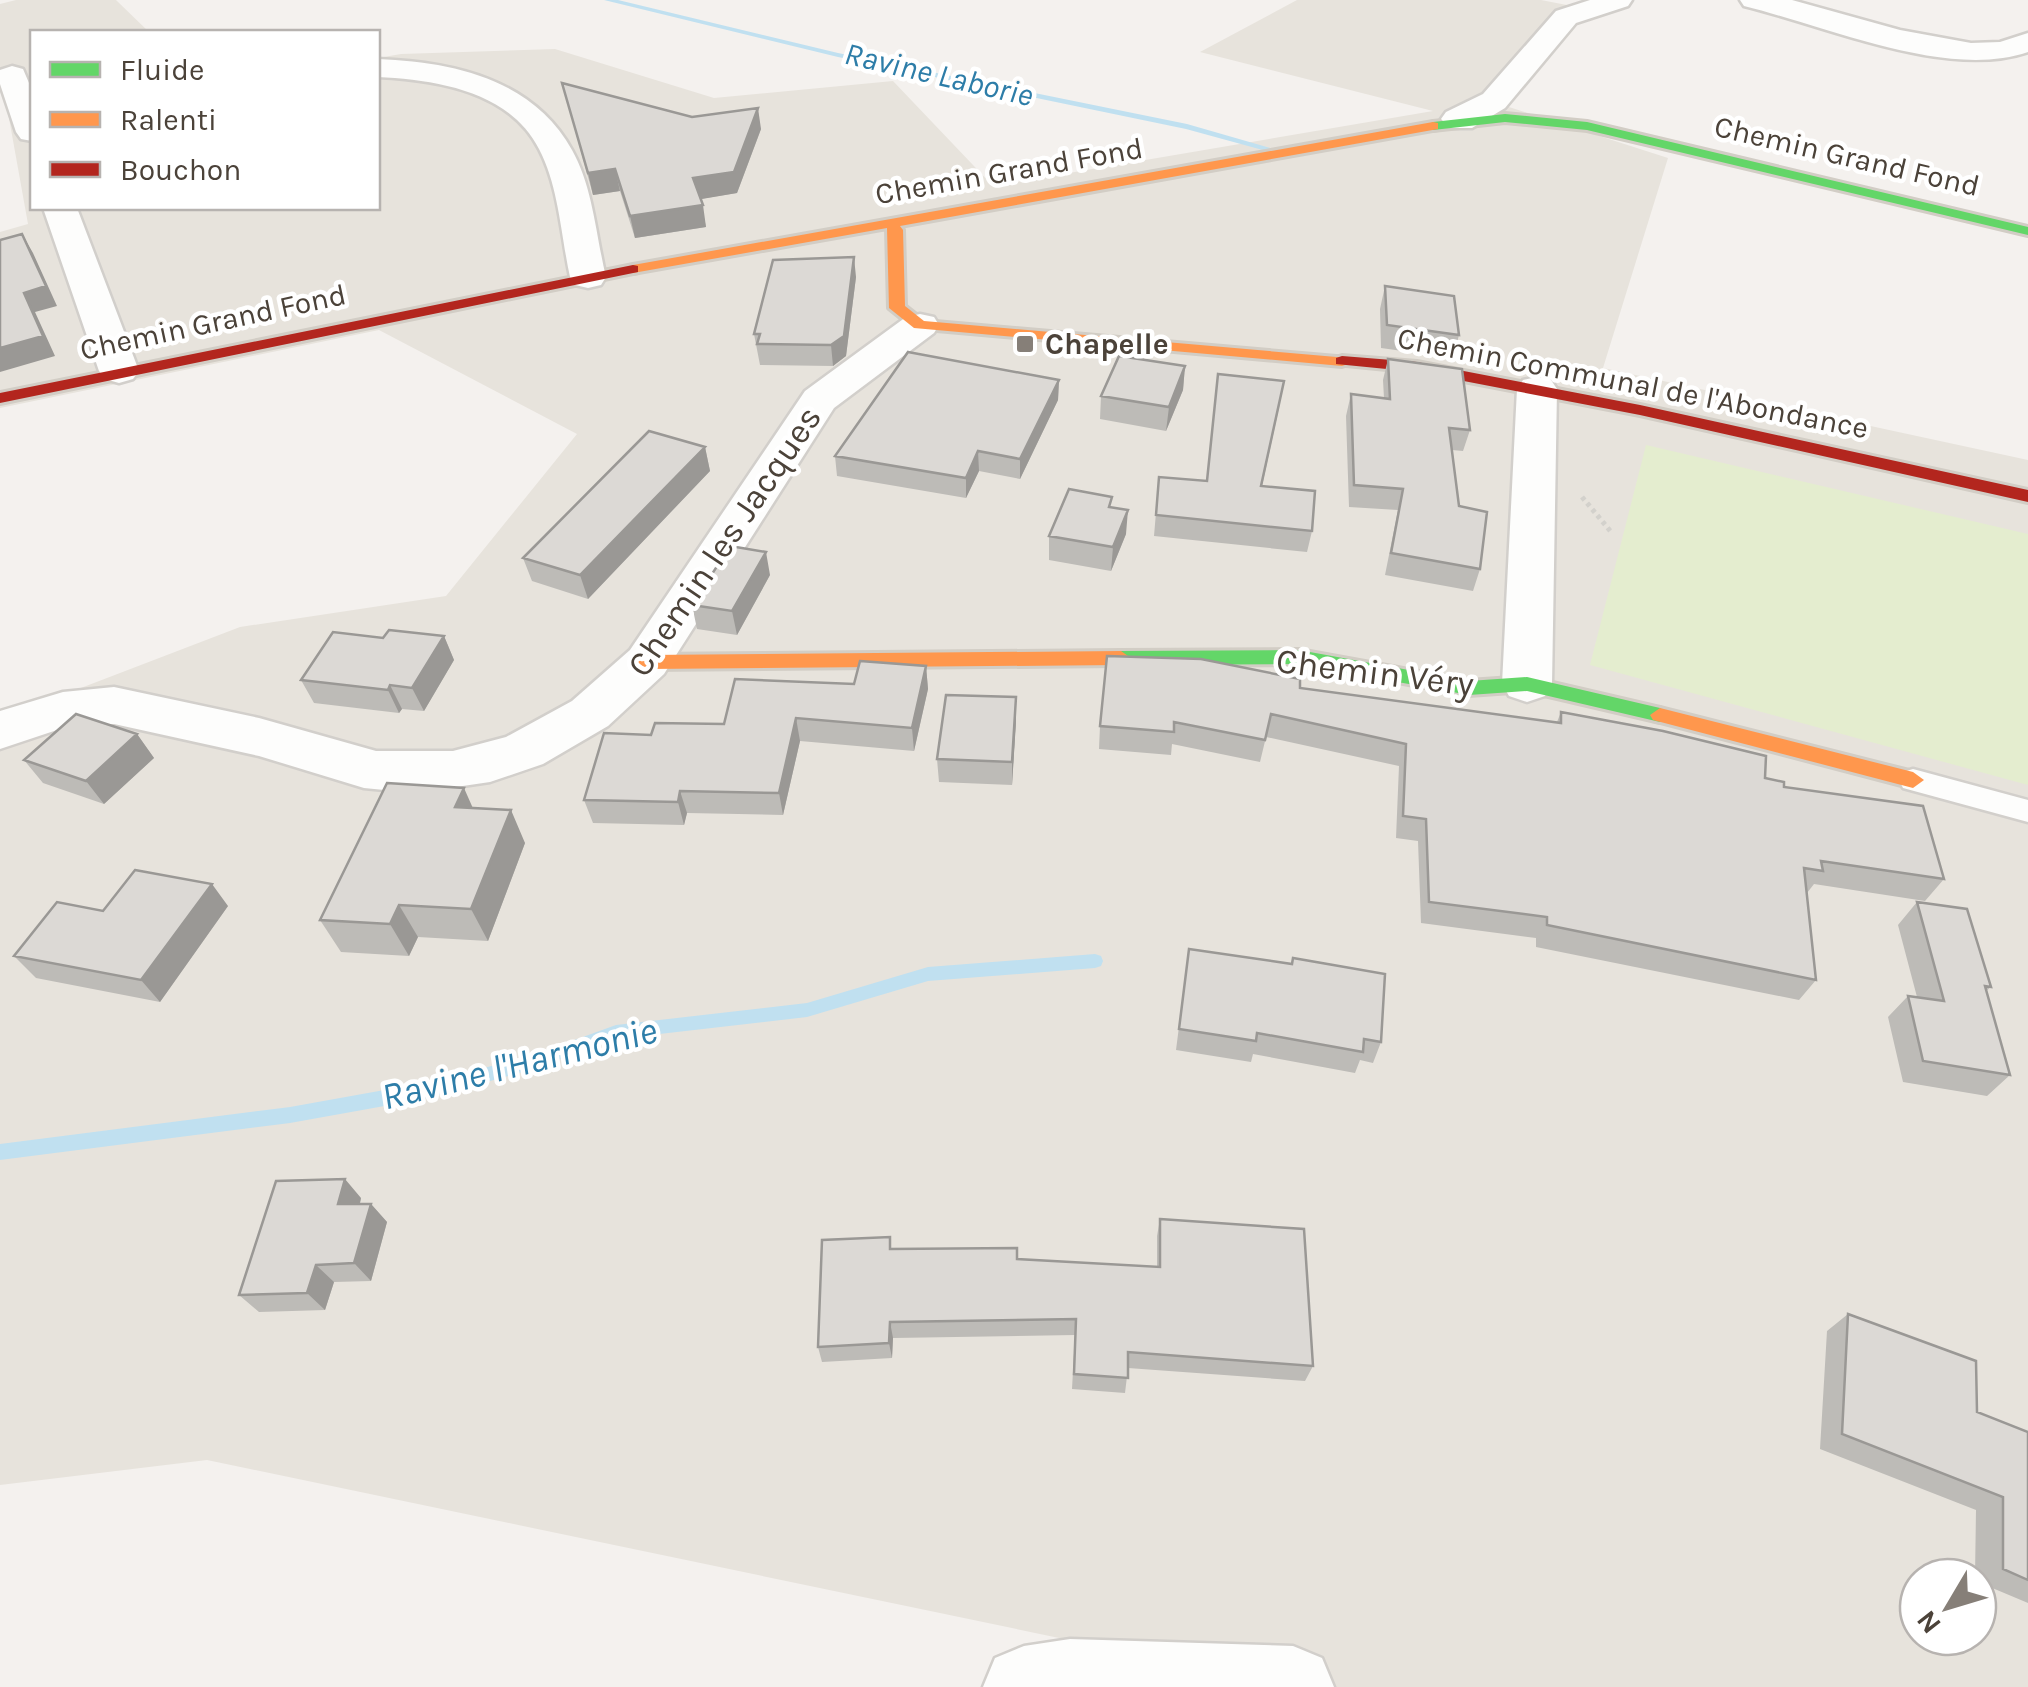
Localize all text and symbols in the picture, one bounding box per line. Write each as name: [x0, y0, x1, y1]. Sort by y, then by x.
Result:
legend: [30, 30, 380, 210]
water label: Ravine Laborie: [841, 35, 1037, 114]
text: Fluide: [120, 52, 204, 88]
text: Ralenti: [120, 102, 217, 138]
street label: Chemin Grand Fond: [1711, 108, 1983, 204]
street label: Chemin Grand Fond: [872, 130, 1146, 212]
text: Bouchon: [120, 152, 241, 188]
street label: Chemin Grand Fond: [77, 276, 349, 368]
street label: Chemin Communal de l'Abondance: [1394, 320, 1872, 446]
place label: Chapelle: [1045, 326, 1169, 362]
marker: Chapelle: [1014, 333, 1036, 355]
street label: Chemin les Jacques: [619, 398, 830, 684]
street label: Chemin Véry: [1274, 640, 1476, 705]
water label: Ravine l'Harmonie: [377, 1008, 662, 1119]
north arrow: [1898, 1557, 1998, 1657]
text: N: [1910, 1604, 1948, 1640]

